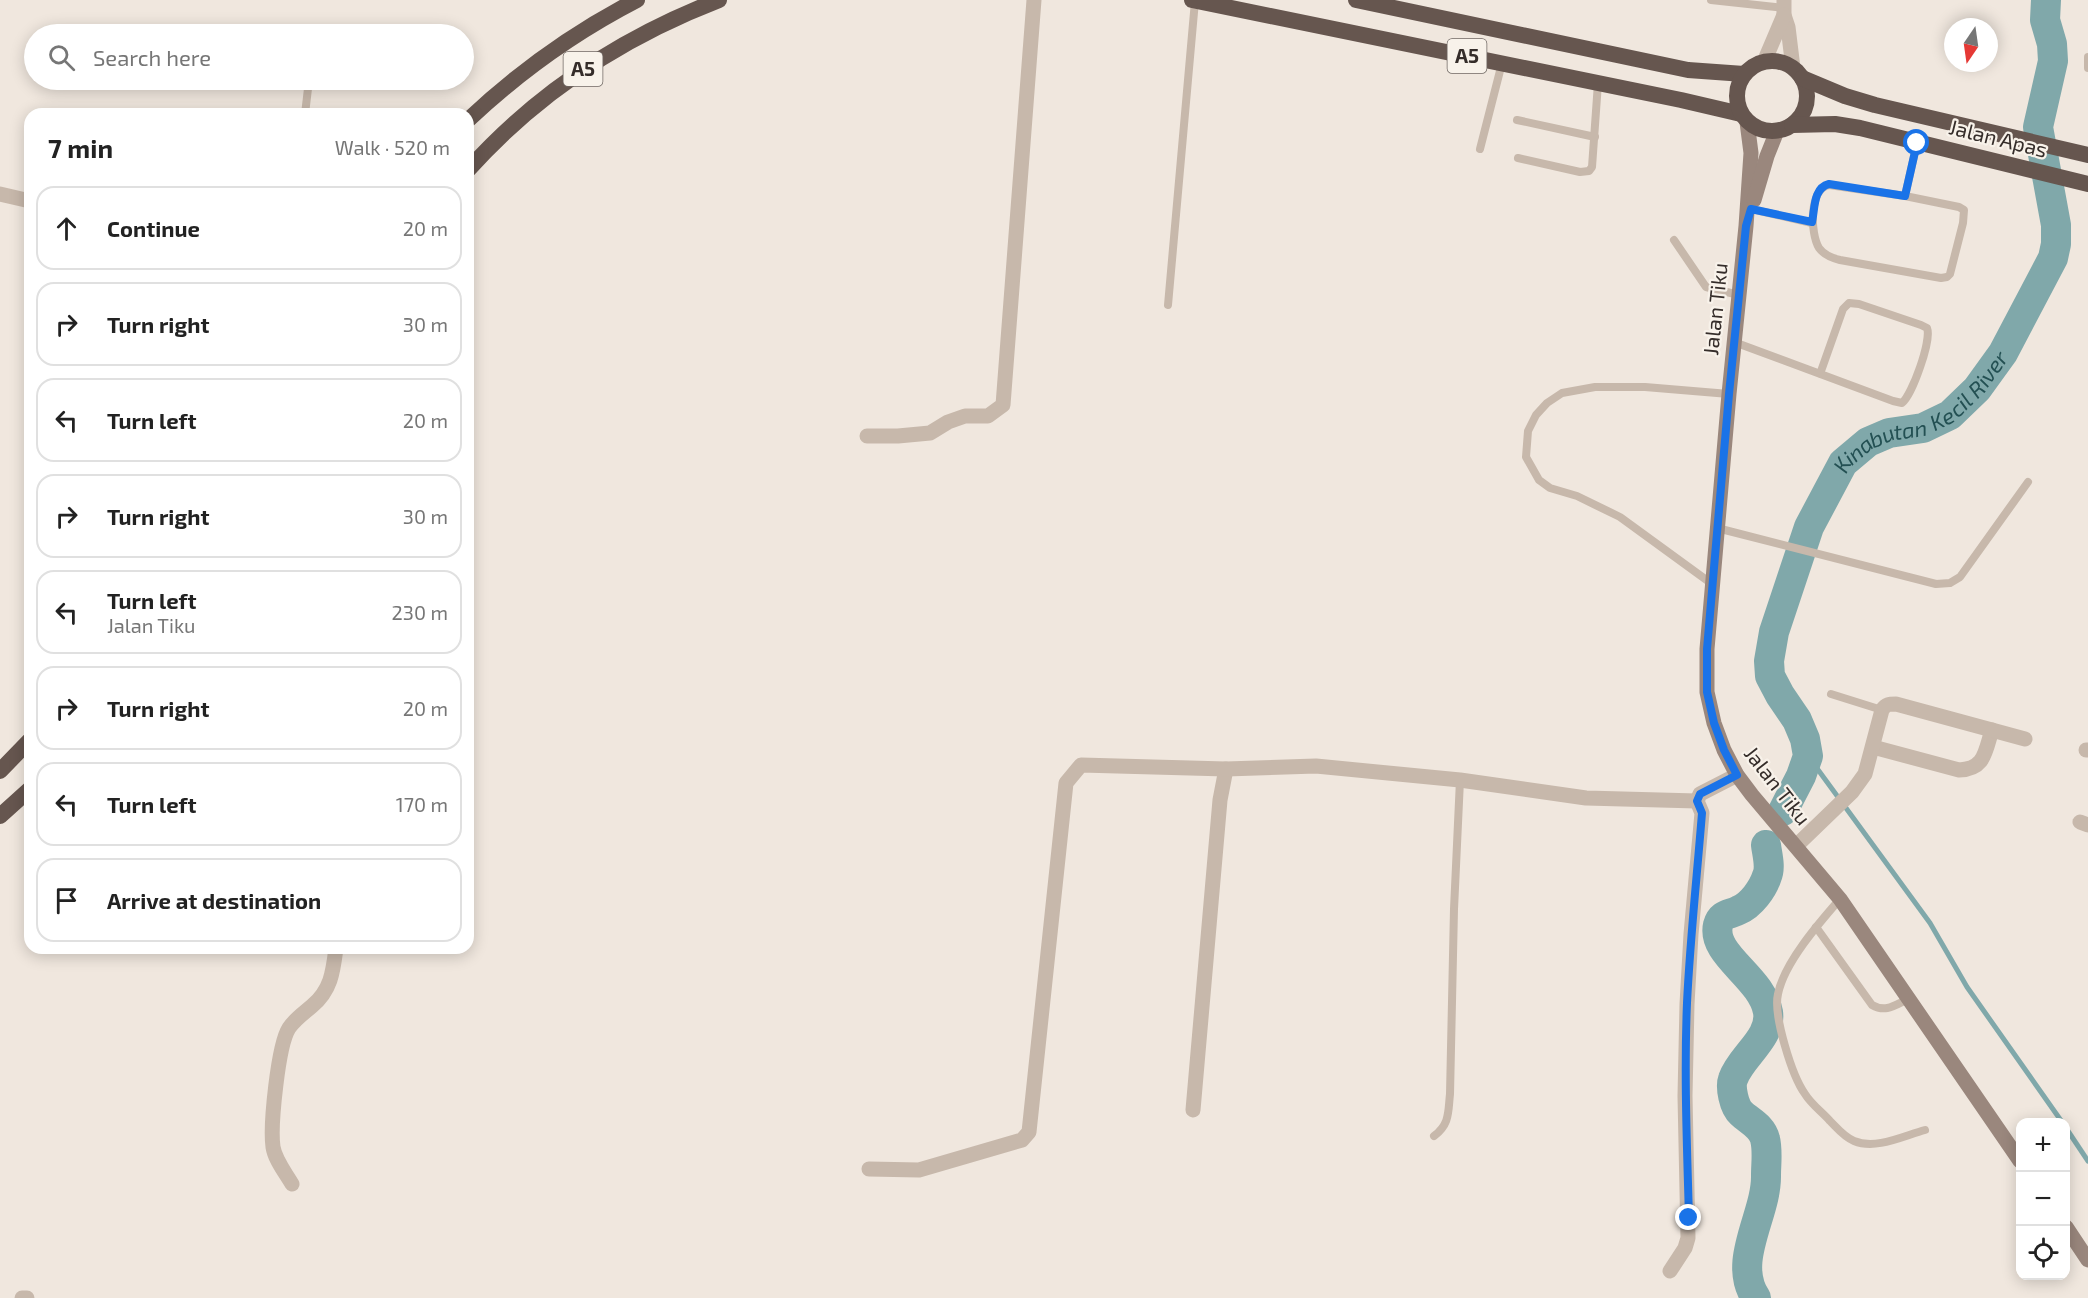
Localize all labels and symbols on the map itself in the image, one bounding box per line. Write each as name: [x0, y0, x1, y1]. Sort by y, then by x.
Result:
north arrow: [1944, 18, 1998, 72]
road number: A5: [1448, 39, 1486, 73]
road number: A5: [564, 52, 602, 86]
street label: Jalan Apas: [1947, 113, 2050, 162]
route start: [1903, 129, 1929, 155]
street label: Jalan Tiku: [1697, 261, 1732, 356]
water label: Kinabutan Kecil River: [1827, 344, 2013, 476]
street label: Jalan Tiku: [1740, 741, 1817, 829]
route end: [1675, 1204, 1701, 1230]

